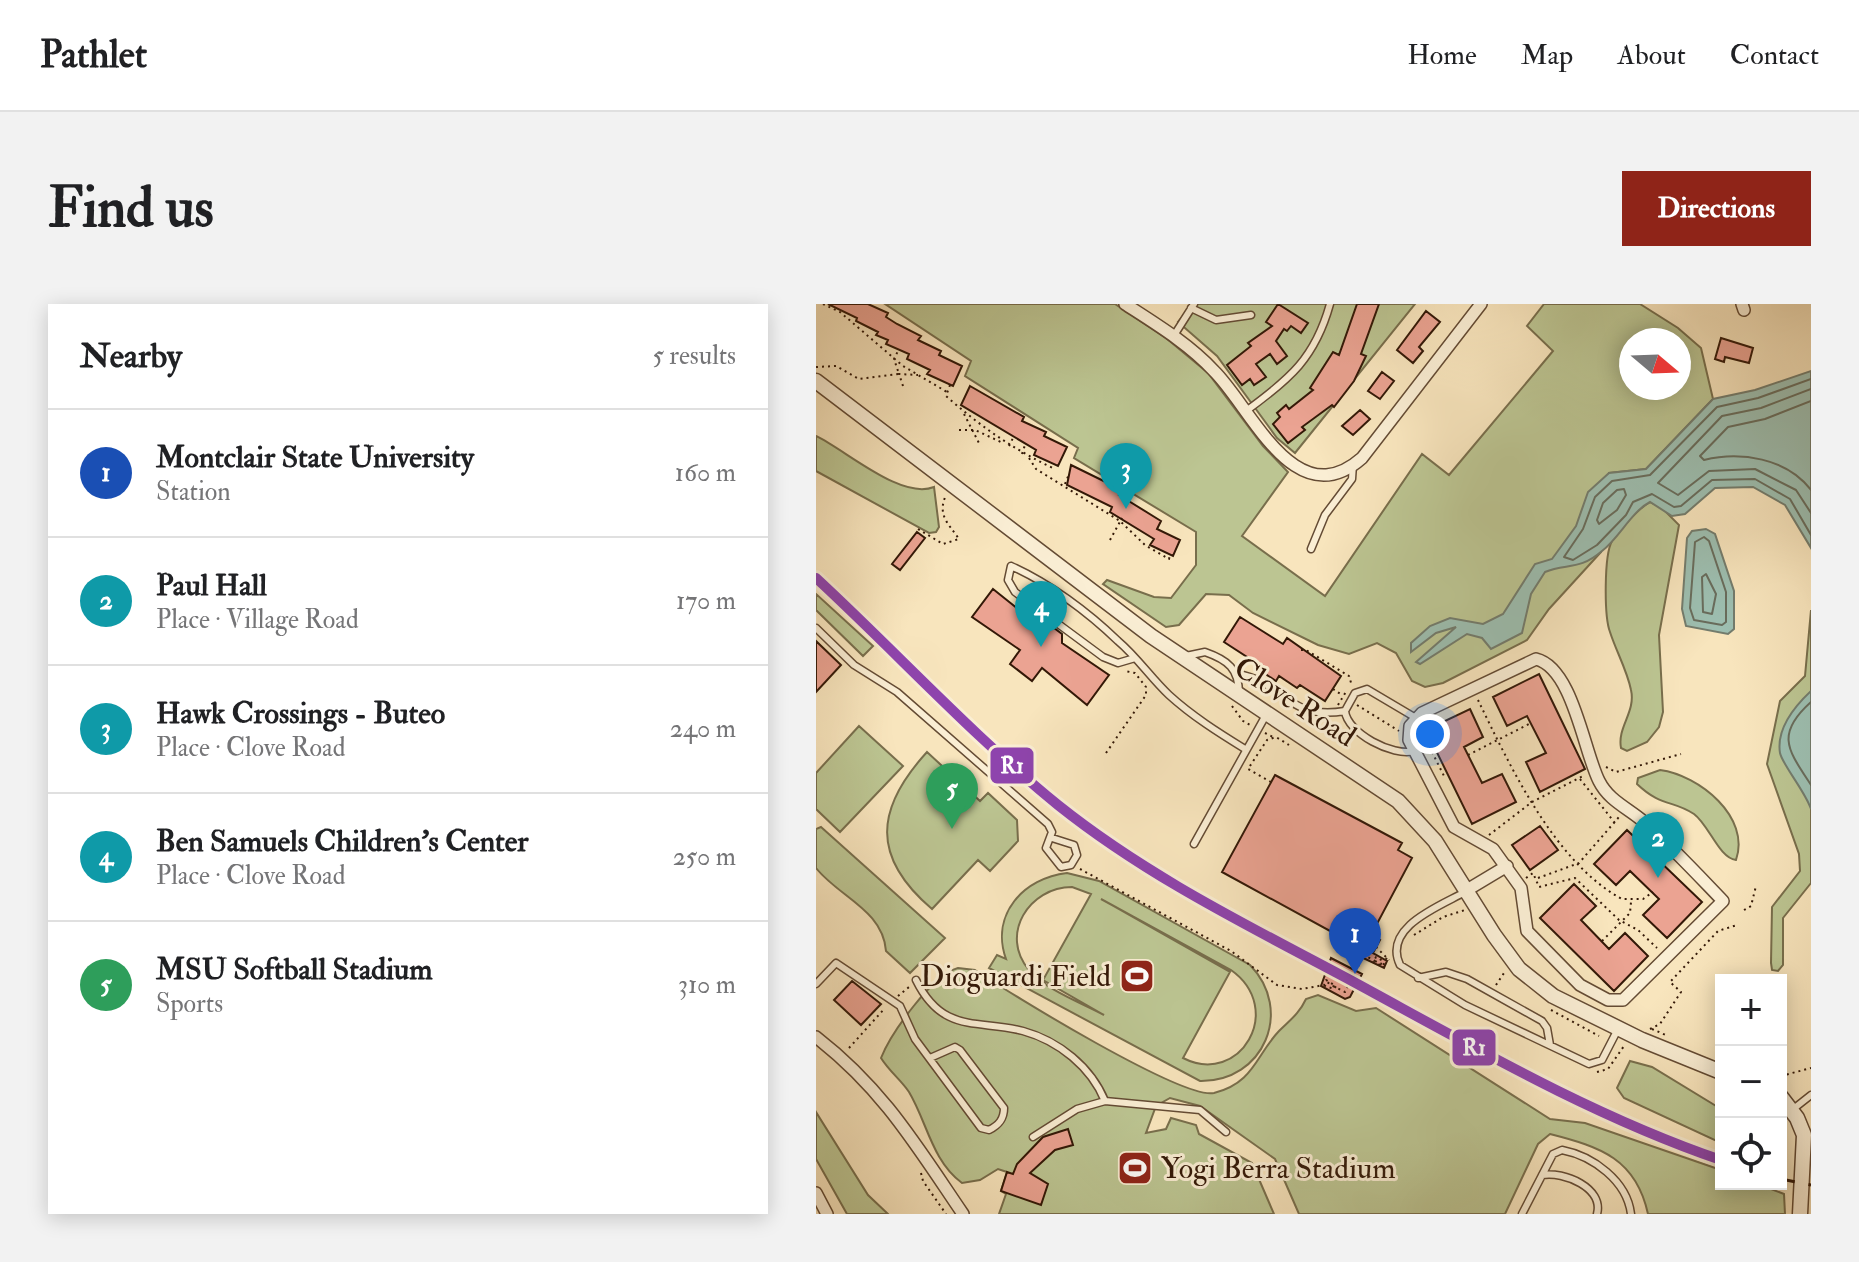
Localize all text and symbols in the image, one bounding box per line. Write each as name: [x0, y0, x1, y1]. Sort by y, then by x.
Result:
text: Pathlet: [40, 31, 147, 79]
text: Home: [1407, 38, 1477, 73]
text: Map: [1521, 38, 1573, 73]
text: About: [1617, 38, 1686, 73]
text: Contact: [1730, 38, 1819, 73]
button: Directions: [1622, 171, 1811, 246]
text: Find us: [48, 173, 214, 244]
north arrow: [1619, 328, 1691, 400]
text: Nearby: [80, 335, 182, 378]
text: 5 results: [652, 340, 736, 372]
text: Montclair State University: [156, 439, 474, 476]
pin: 3: [1100, 443, 1152, 509]
text: 1: [101, 457, 111, 489]
text: 160 m: [675, 457, 736, 489]
text: Station: [156, 476, 231, 508]
text: Paul Hall: [156, 567, 267, 604]
pin: 4: [1015, 581, 1067, 647]
text: 2: [99, 585, 113, 617]
text: 170 m: [676, 585, 736, 617]
text: Place · Village Road: [156, 604, 359, 636]
street label: Clove Road: [1227, 649, 1363, 755]
text: Hawk Crossings - Buteo: [156, 695, 445, 732]
text: 3: [101, 713, 111, 745]
text: 240 m: [670, 713, 736, 745]
your location: [1410, 714, 1450, 754]
text: Place · Clove Road: [156, 732, 346, 764]
line badge: R1: [989, 746, 1035, 785]
text: R1: [1000, 752, 1024, 780]
pin: 5: [926, 763, 978, 829]
pin: 2: [1632, 812, 1684, 878]
text: Ben Samuels Children's Center: [156, 823, 528, 860]
text: 4: [99, 841, 113, 873]
text: 250 m: [673, 841, 736, 873]
text: Place · Clove Road: [156, 860, 346, 892]
pin: 1: [1329, 908, 1381, 974]
text: MSU Softball Stadium: [156, 951, 433, 988]
sports icon: Dioguardi Field: [1118, 957, 1156, 995]
place label: Dioguardi Field: [920, 958, 1111, 995]
text: 5: [100, 969, 112, 1001]
text: 310 m: [678, 969, 736, 1001]
map controls: [1715, 974, 1787, 1190]
button: +: [1715, 974, 1787, 1046]
text: Sports: [156, 988, 223, 1020]
line badge: R1: [1451, 1028, 1497, 1067]
text: R1: [1462, 1034, 1486, 1062]
button: −: [1715, 1046, 1787, 1118]
button: locate: [1715, 1118, 1787, 1190]
sports icon: Yogi Berra Stadium: [1116, 1149, 1154, 1187]
place label: Yogi Berra Stadium: [1161, 1150, 1396, 1187]

